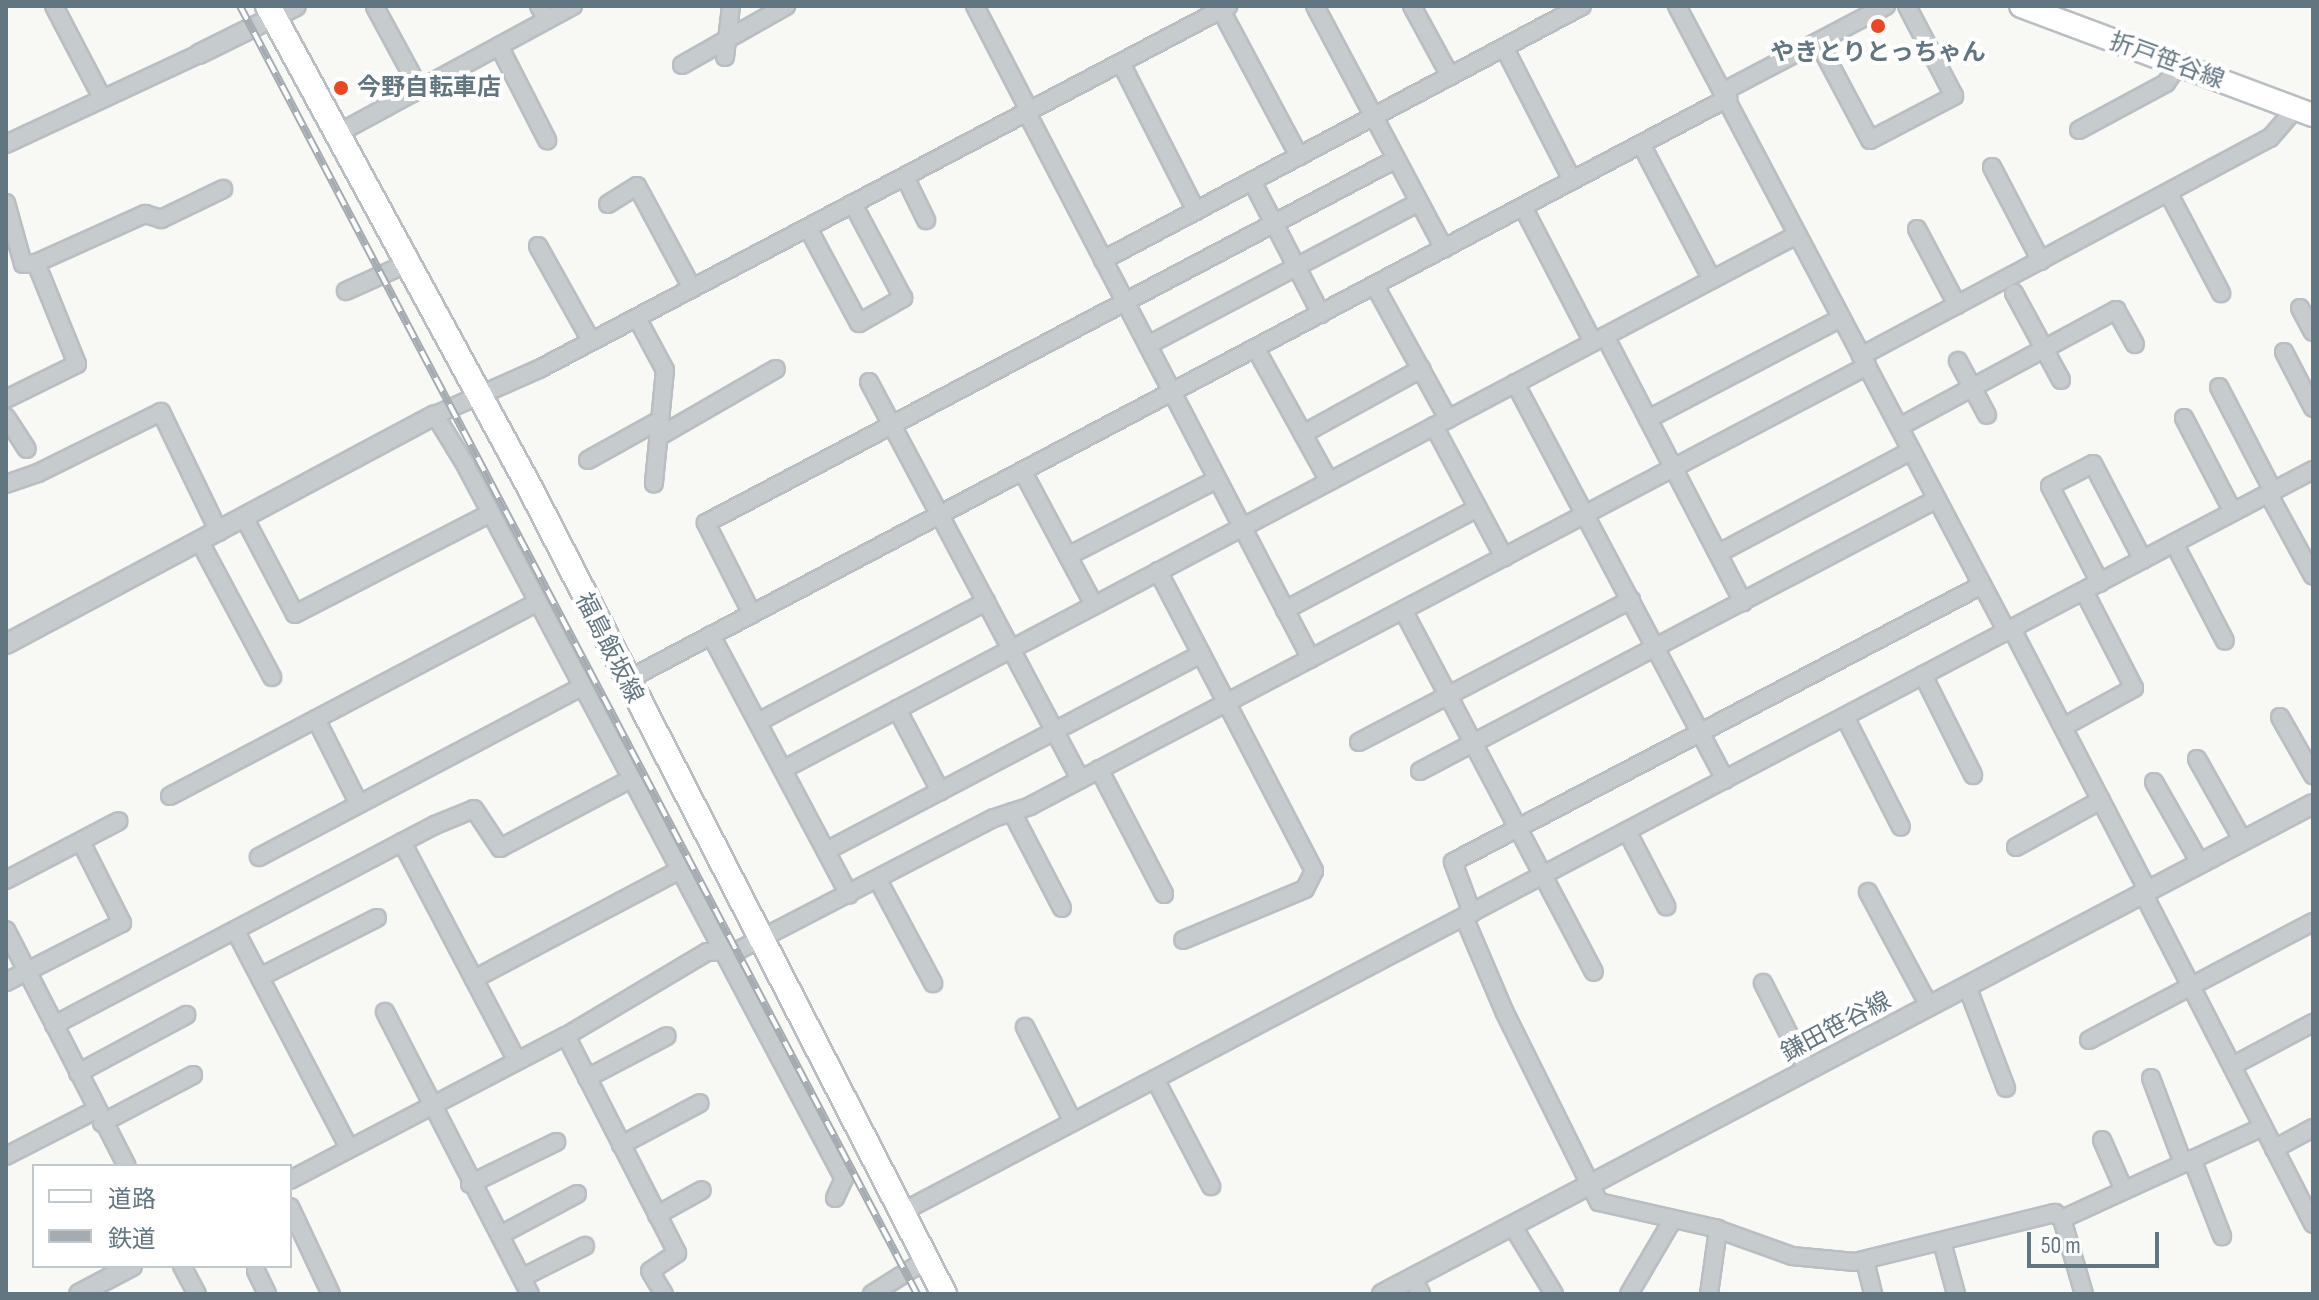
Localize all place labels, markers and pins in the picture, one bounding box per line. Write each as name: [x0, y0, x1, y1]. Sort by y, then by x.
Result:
marker: やきとりとっちゃん: [1869, 17, 1887, 35]
place label: やきとりとっちゃん: [1770, 39, 1986, 67]
place label: 今野自転車店: [357, 74, 501, 102]
marker: 今野自転車店: [332, 79, 350, 97]

